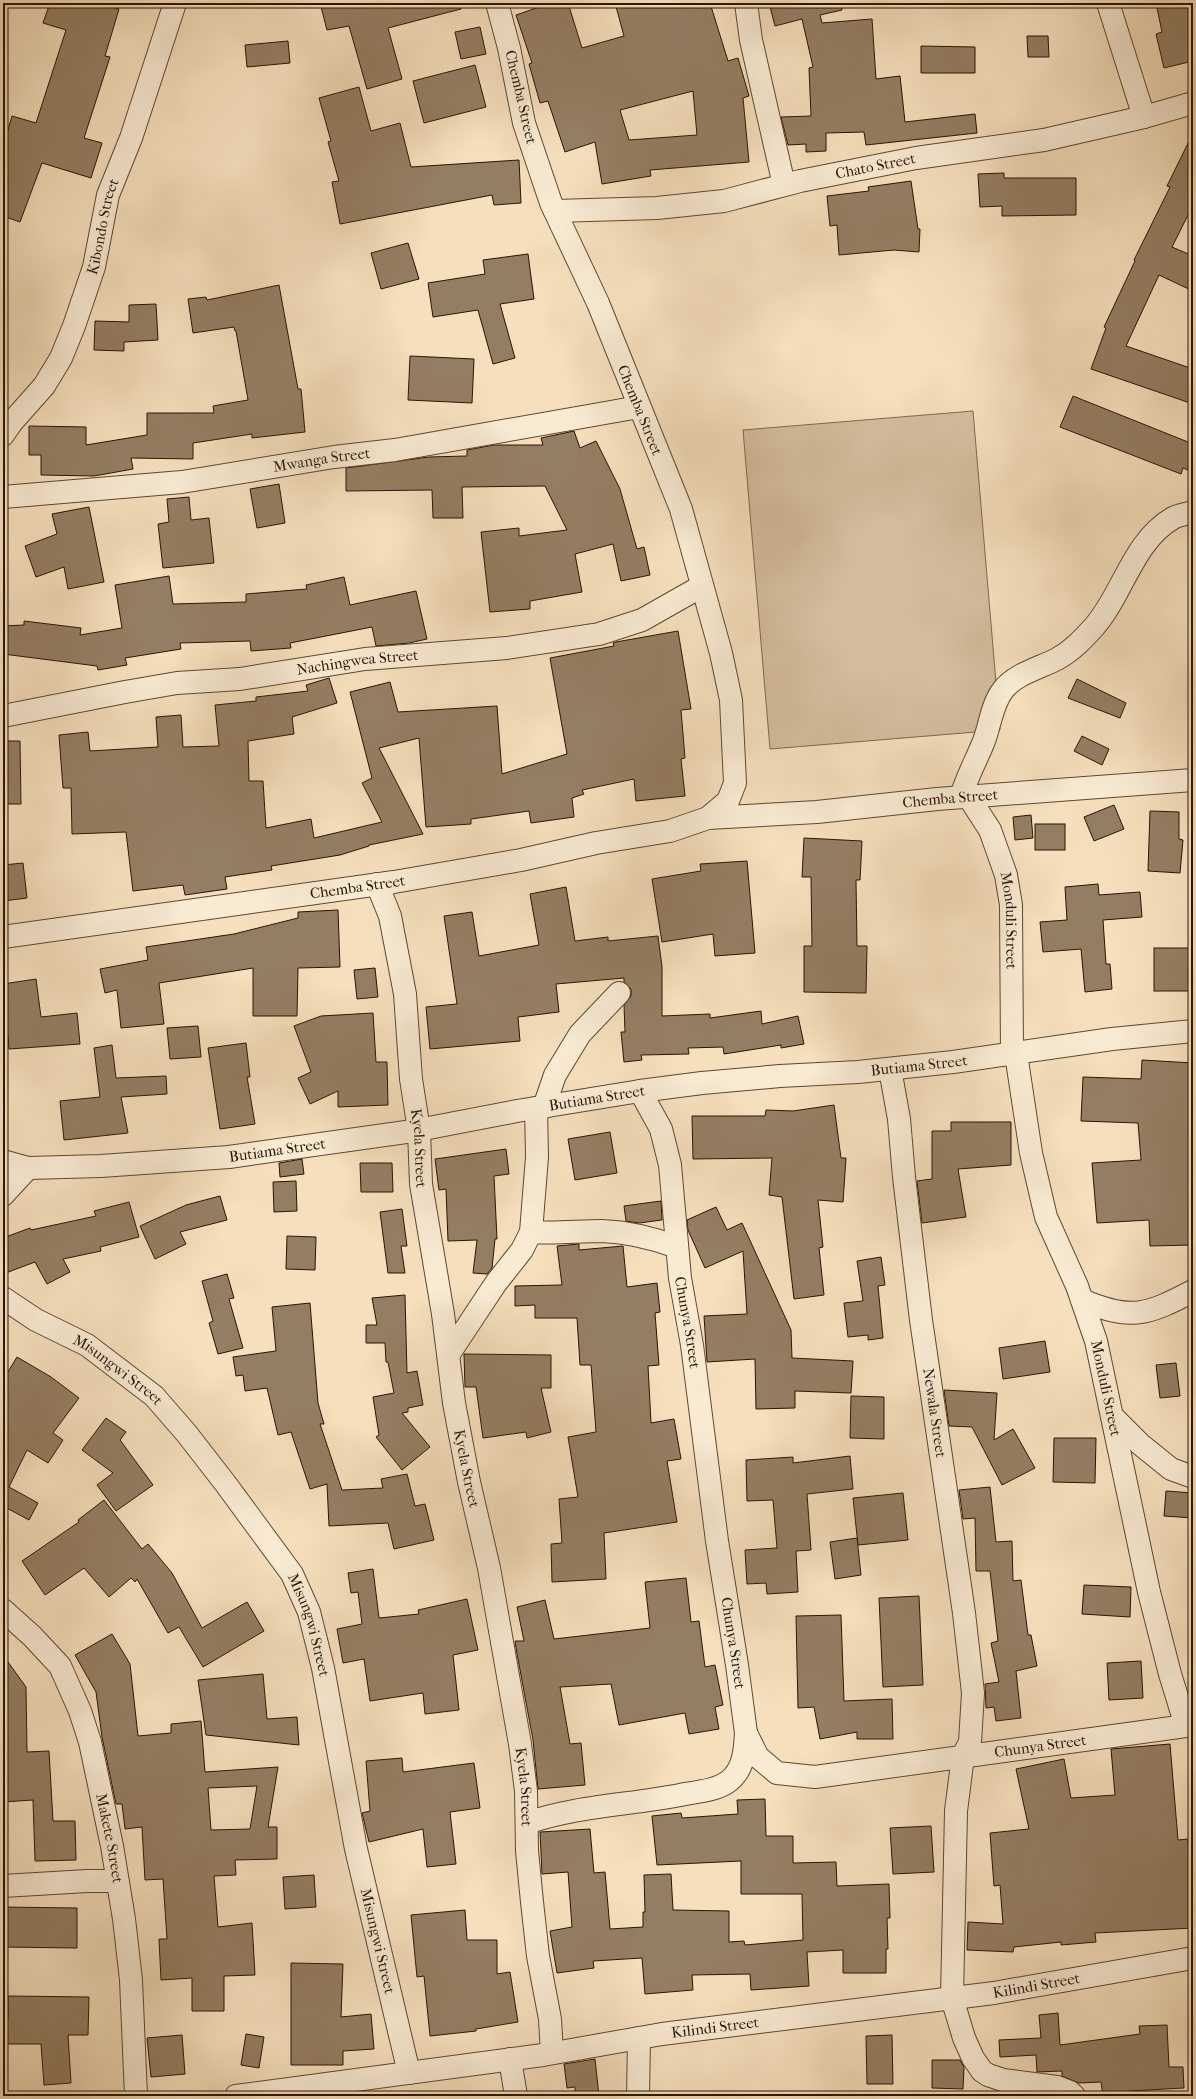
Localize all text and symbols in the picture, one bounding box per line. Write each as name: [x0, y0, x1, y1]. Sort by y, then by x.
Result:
street label: Chemba Street: [501, 48, 541, 146]
street label: Chato Street: [834, 149, 918, 183]
street label: Kibondo Street: [83, 175, 123, 277]
street label: Chemba Street: [614, 362, 667, 458]
street label: Mwanga Street: [272, 444, 372, 476]
street label: Nachingwea Street: [295, 646, 420, 679]
street label: Chemba Street: [901, 785, 999, 812]
street label: Monduli Street: [997, 870, 1020, 970]
street label: Chemba Street: [309, 871, 407, 903]
street label: Butiama Street: [870, 1051, 969, 1080]
street label: Butiama Street: [547, 1081, 647, 1115]
street label: Kyela Street: [407, 1107, 431, 1190]
street label: Butiama Street: [228, 1134, 327, 1166]
street label: Chunya Street: [671, 1275, 704, 1370]
street label: Misungwi Street: [70, 1331, 167, 1409]
street label: Monduli Street: [1087, 1339, 1125, 1439]
street label: Newala Street: [919, 1367, 950, 1460]
street label: Kyela Street: [450, 1428, 484, 1510]
street label: Misungwi Street: [284, 1570, 333, 1679]
street label: Chunya Street: [717, 1596, 749, 1691]
street label: Chunya Street: [993, 1731, 1088, 1761]
street label: Kyela Street: [512, 1746, 536, 1827]
street label: Makete Street: [92, 1792, 127, 1885]
street label: Misungwi Street: [357, 1887, 399, 1996]
street label: Kilindi Street: [991, 1969, 1082, 2002]
street label: Kilindi Street: [670, 2013, 760, 2042]

